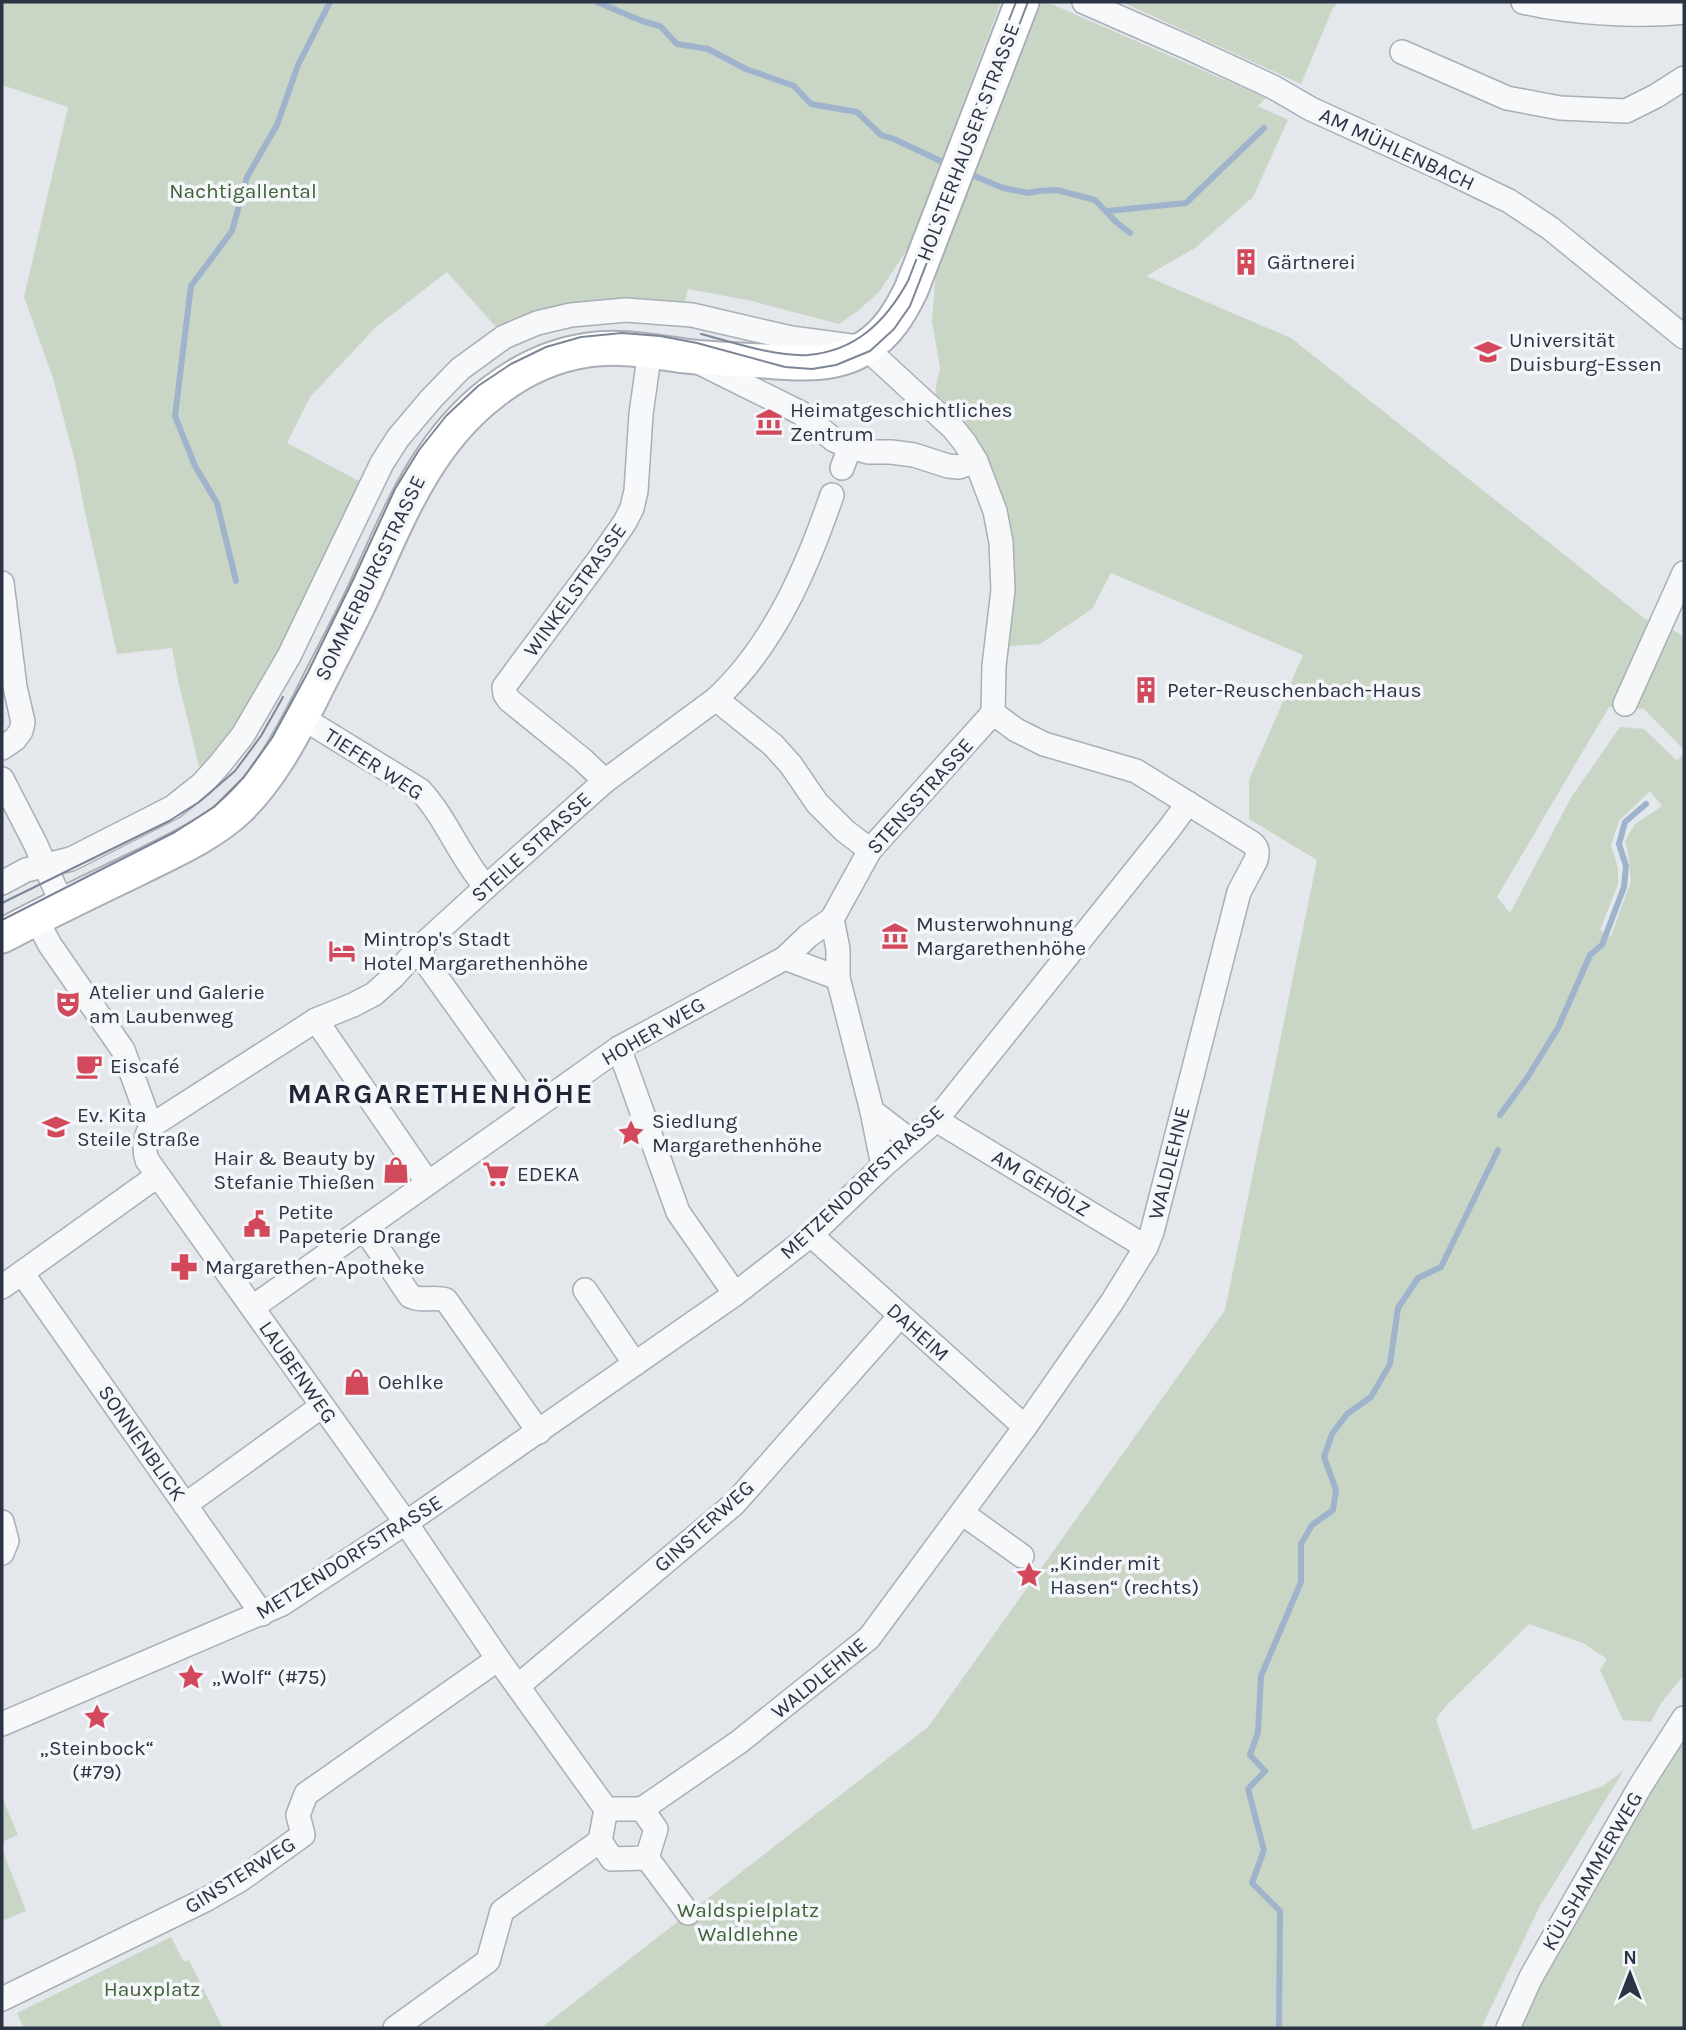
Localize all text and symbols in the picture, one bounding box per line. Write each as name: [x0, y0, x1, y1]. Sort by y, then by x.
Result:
street label: HOLSTERHAUSER STRASSE: [912, 20, 1024, 264]
street label: AM MÜHLENBACH: [1316, 103, 1478, 195]
park label: Nachtigallental: [169, 179, 317, 203]
building icon: Gärtnerei: [1231, 247, 1261, 277]
place label: Gärtnerei: [1267, 250, 1356, 274]
place label: Universität Duisburg-Essen: [1509, 328, 1662, 376]
school or university icon: Universität Duisburg-Essen: [1473, 337, 1503, 367]
place label: Heimatgeschichtliches Zentrum: [790, 398, 1013, 446]
museum icon: Heimatgeschichtliches Zentrum: [754, 407, 784, 437]
street label: SOMMERBURGSTRASSE: [310, 472, 430, 684]
street label: WINKELSTRASSE: [519, 519, 631, 661]
building icon: Peter-Reuschenbach-Haus: [1131, 675, 1161, 705]
place label: Peter-Reuschenbach-Haus: [1167, 678, 1422, 702]
street label: TIEFER WEG: [320, 723, 428, 805]
street label: STENSSTRASSE: [862, 733, 978, 859]
street label: STEILE STRASSE: [466, 787, 596, 907]
place label: Musterwohnung Margarethenhöhe: [916, 912, 1086, 960]
museum icon: Musterwohnung Margarethenhöhe: [880, 921, 910, 951]
place label: Mintrop's Stadt Hotel Margarethenhöhe: [363, 927, 588, 975]
hotel icon: Mintrop's Stadt Hotel Margarethenhöhe: [327, 936, 357, 966]
place label: Atelier und Galerie am Laubenweg: [89, 980, 264, 1028]
theatre icon: Atelier und Galerie am Laubenweg: [53, 989, 83, 1019]
street label: HOHER WEG: [597, 992, 709, 1070]
cafe icon: Eiscafé: [74, 1051, 104, 1081]
place label: Eiscafé: [110, 1054, 179, 1078]
district label: MARGARETHENHÖHE: [287, 1077, 595, 1110]
street label: METZENDORFSTRASSE: [775, 1100, 949, 1264]
place label: Ev. Kita Steile Straße: [77, 1103, 200, 1151]
street label: WALDLEHNE: [1143, 1104, 1195, 1222]
place label: Siedlung Margarethenhöhe: [652, 1109, 822, 1157]
school or university icon: Ev. Kita Steile Straße: [41, 1112, 71, 1142]
place icon: Siedlung Margarethenhöhe: [616, 1118, 646, 1148]
street label: AM GEHÖLZ: [988, 1144, 1094, 1222]
place label: Hair & Beauty by Stefanie Thießen: [213, 1146, 375, 1194]
shop icon: Hair & Beauty by Stefanie Thießen: [381, 1155, 411, 1185]
supermarket icon: EDEKA: [481, 1159, 511, 1189]
place label: EDEKA: [517, 1162, 579, 1186]
place label: Petite Papeterie Drange: [278, 1200, 441, 1248]
public building icon: Petite Papeterie Drange: [242, 1209, 272, 1239]
pharmacy icon: Margarethen-Apotheke: [169, 1252, 199, 1282]
place label: Margarethen-Apotheke: [205, 1255, 425, 1279]
street label: DAHEIM: [882, 1298, 954, 1366]
street label: LAUBENWEG: [254, 1316, 342, 1428]
shop icon: Oehlke: [342, 1367, 372, 1397]
place label: Oehlke: [378, 1370, 444, 1394]
street label: SONNENBLICK: [93, 1381, 191, 1506]
street label: GINSTERWEG: [649, 1475, 759, 1577]
street label: METZENDORFSTRASSE: [251, 1490, 447, 1624]
place label: „Kinder mit Hasen“ (rechts): [1050, 1551, 1199, 1599]
place icon: „Kinder mit Hasen“ (rechts): [1014, 1560, 1044, 1590]
street label: WALDLEHNE: [767, 1632, 871, 1724]
place icon: „Wolf“ (#75): [176, 1662, 206, 1692]
place label: „Wolf“ (#75): [212, 1665, 327, 1689]
place icon: „Steinbock“ (#79): [82, 1702, 112, 1732]
place label: „Steinbock“ (#79): [40, 1736, 154, 1784]
street label: KÜLSHAMMERWEG: [1537, 1787, 1647, 1955]
street label: GINSTERWEG: [180, 1832, 300, 1918]
park label: Waldspielplatz Waldlehne: [677, 1898, 819, 1946]
north arrow: [1595, 1939, 1665, 2009]
text: N: [1623, 1947, 1637, 1969]
park label: Hauxplatz: [104, 1977, 200, 2001]

